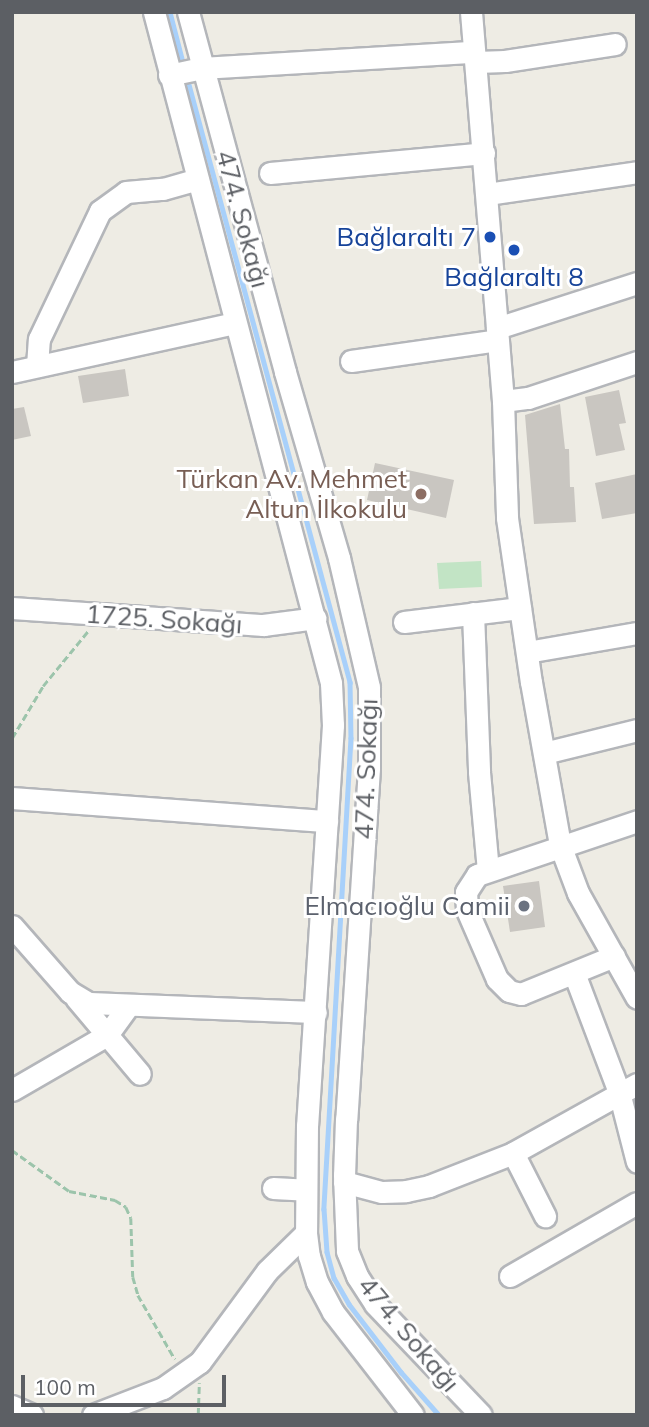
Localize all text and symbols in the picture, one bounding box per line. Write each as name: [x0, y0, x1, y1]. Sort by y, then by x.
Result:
street label: 474. Sokağı: [210, 147, 276, 291]
place label: Bağlaraltı 7: [336, 221, 476, 253]
marker: Bağlaraltı 7: [482, 229, 498, 245]
marker: Bağlaraltı 8: [506, 242, 522, 258]
place label: Bağlaraltı 8: [444, 261, 584, 293]
place label: Türkan Av. Mehmet Altun İlkokulu: [176, 463, 407, 524]
marker: Türkan Av. Mehmet Altun İlkokulu: [413, 486, 429, 502]
street label: 1725. Sokağı: [85, 598, 243, 640]
street label: 474. Sokağı: [348, 698, 384, 840]
place label: Elmacıoğlu Camii: [304, 890, 510, 922]
marker: Elmacıoğlu Camii: [516, 898, 532, 914]
street label: 474. Sokağı: [352, 1270, 466, 1398]
scale bar: [24, 1360, 229, 1404]
text: 100 m: [34, 1374, 96, 1400]

